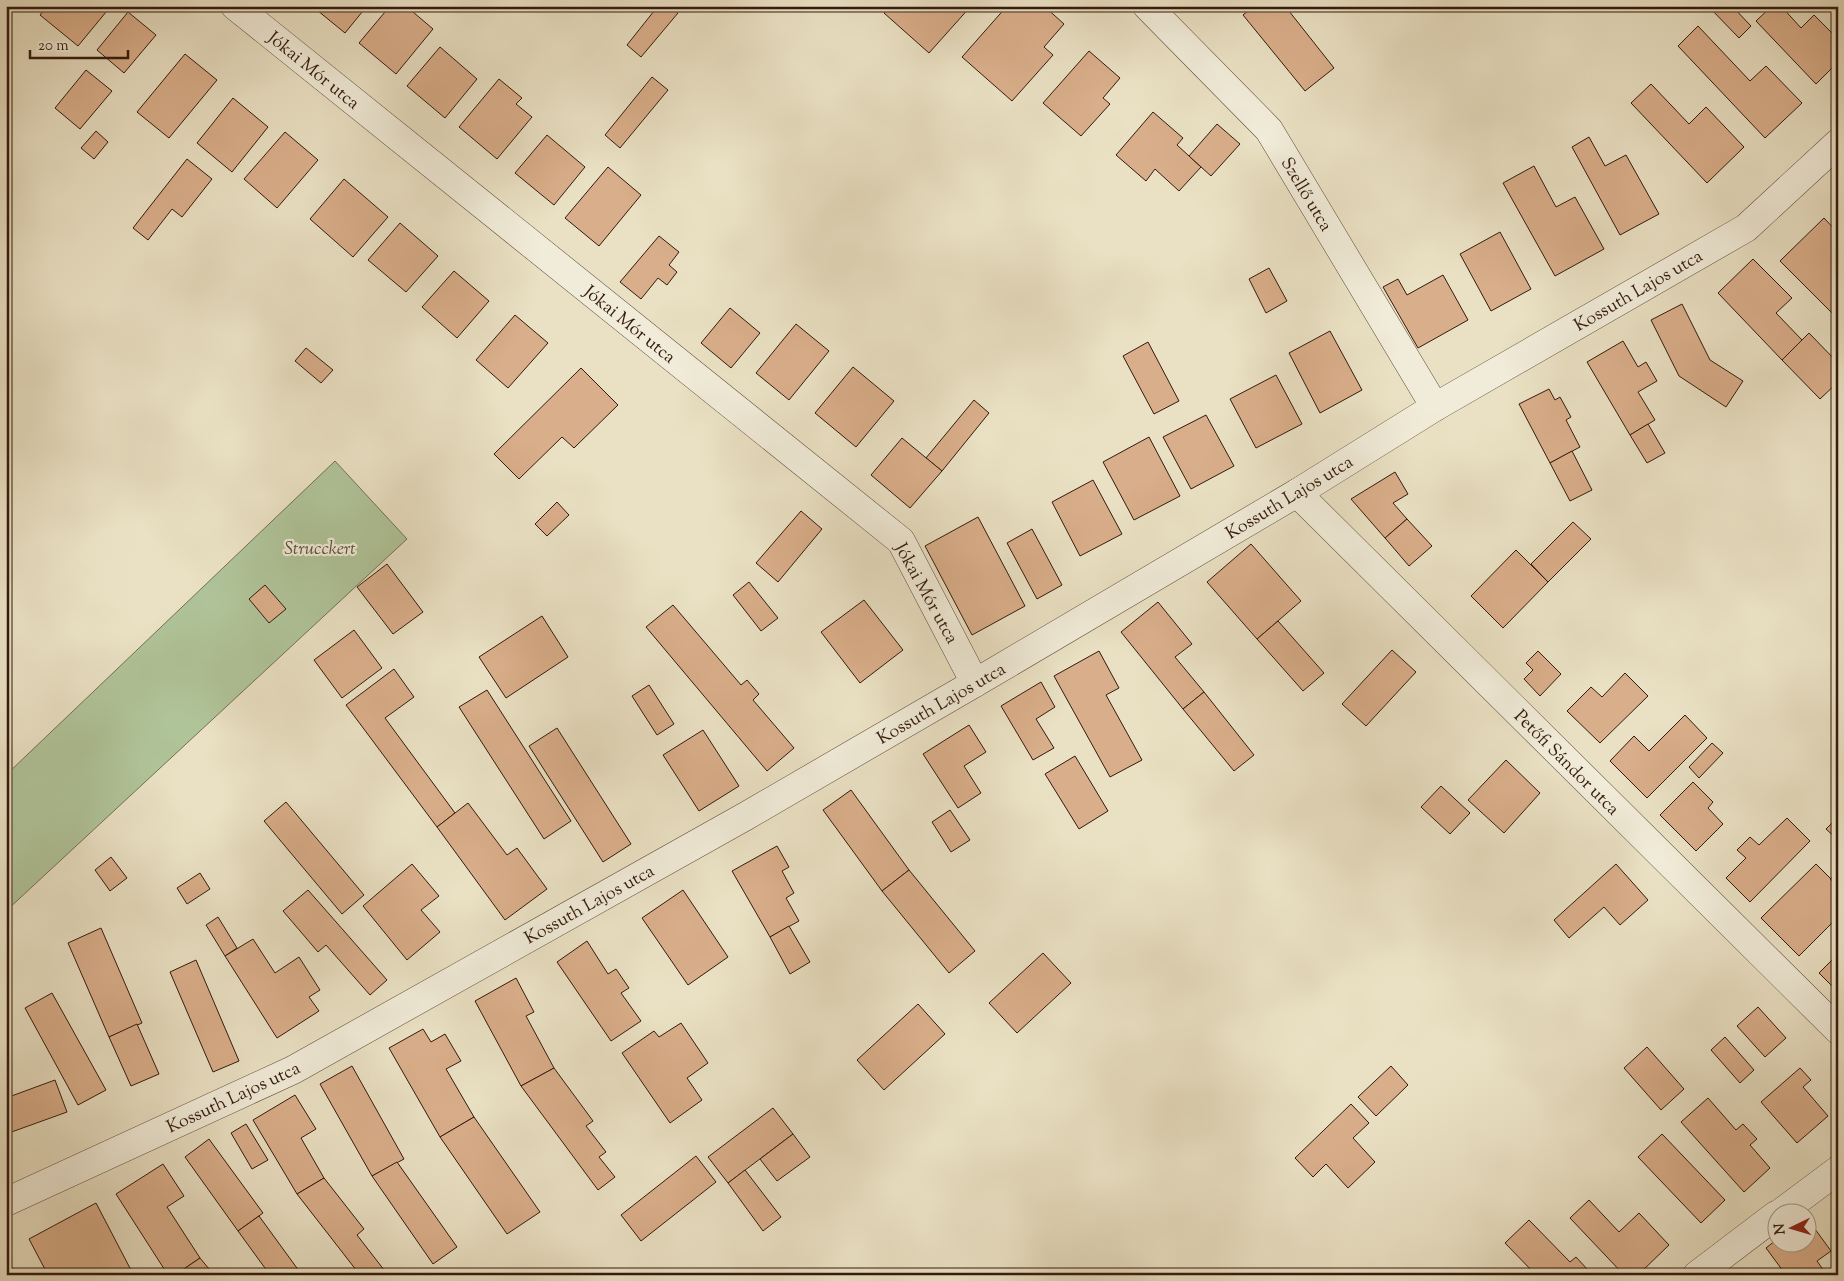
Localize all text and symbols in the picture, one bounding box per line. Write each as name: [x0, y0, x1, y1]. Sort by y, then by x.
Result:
street label: Jókai Mór utca: [260, 26, 364, 117]
scale bar: [30, 28, 128, 60]
text: 20 m: [38, 36, 69, 57]
street label: Szellő utca: [1273, 153, 1338, 237]
street label: Kossuth Lajos utca: [1570, 244, 1708, 339]
street label: Jókai Mór utca: [576, 280, 680, 371]
street label: Kossuth Lajos utca: [1221, 450, 1359, 547]
park label: Strucckert: [284, 537, 356, 563]
street label: Jókai Mór utca: [886, 538, 964, 649]
street label: Kossuth Lajos utca: [873, 657, 1011, 752]
street label: Petőfi Sándor utca: [1507, 705, 1624, 822]
street label: Kossuth Lajos utca: [520, 859, 660, 952]
street label: Kossuth Lajos utca: [163, 1056, 305, 1141]
north arrow: [1766, 1204, 1816, 1254]
text: N: [1771, 1223, 1791, 1235]

